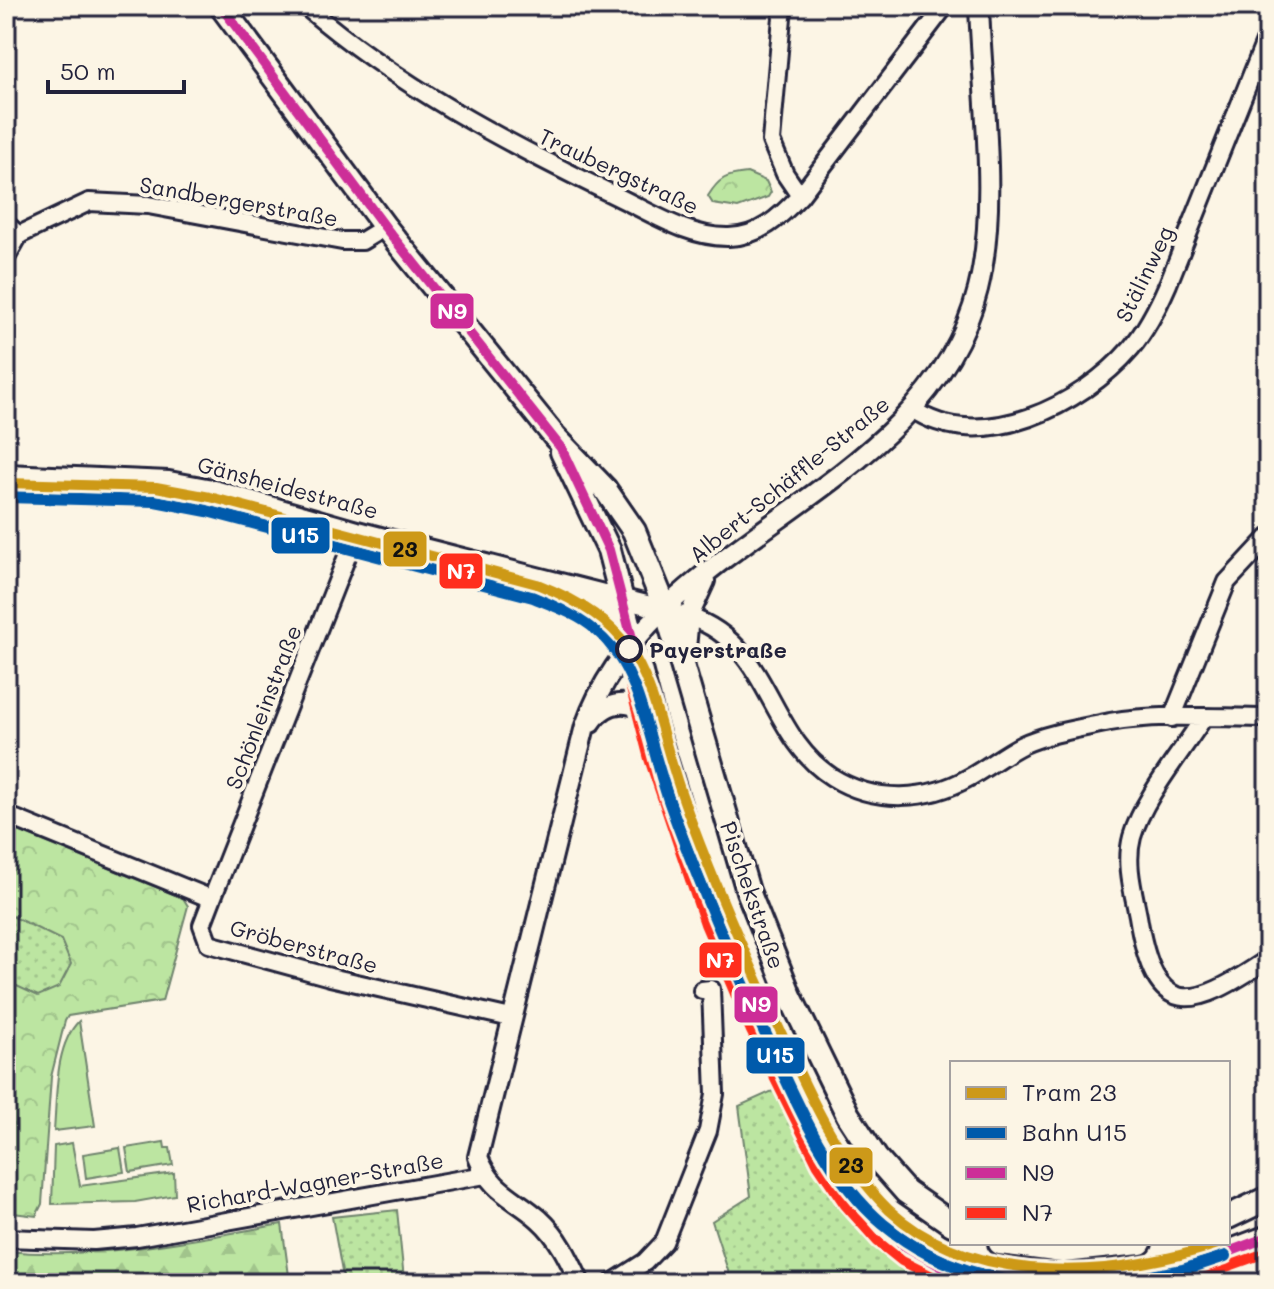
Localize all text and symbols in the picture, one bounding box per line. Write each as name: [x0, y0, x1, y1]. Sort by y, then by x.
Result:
scale bar: [48, 44, 184, 94]
text: 50 m: [60, 55, 116, 86]
street label: Traubergstraße: [534, 121, 704, 221]
street label: Sandbergerstraße: [138, 169, 340, 233]
street label: Stälinweg: [1108, 221, 1180, 327]
line badge: N9: [429, 292, 475, 330]
text: N9: [437, 296, 467, 325]
street label: Albert-Schäffle-Straße: [683, 389, 895, 569]
street label: Gänsheidestraße: [194, 449, 382, 525]
line badge: U15: [270, 516, 331, 555]
text: U15: [281, 520, 319, 549]
line badge: 23: [382, 530, 428, 568]
text: 23: [392, 534, 418, 563]
line badge: N7: [438, 552, 484, 590]
text: N7: [447, 556, 475, 585]
street label: Schönleinstraße: [218, 621, 308, 793]
place label: Payerstraße: [649, 635, 787, 664]
marker: Payerstraße: [616, 636, 642, 662]
street label: Pischekstraße: [714, 817, 792, 973]
street label: Gröberstraße: [227, 912, 381, 980]
line badge: N7: [698, 941, 743, 979]
text: N7: [706, 945, 734, 974]
line badge: N9: [733, 985, 779, 1024]
text: N9: [741, 989, 771, 1018]
line badge: U15: [745, 1036, 806, 1075]
text: U15: [756, 1040, 794, 1069]
legend: [950, 1061, 1230, 1245]
text: Tram 23: [1022, 1076, 1117, 1107]
text: Bahn U15: [1022, 1116, 1127, 1147]
street label: Richard-Wagner-Straße: [184, 1145, 446, 1219]
line badge: 23: [828, 1146, 874, 1185]
text: 23: [838, 1150, 864, 1179]
text: N9: [1022, 1156, 1054, 1187]
text: N7: [1022, 1196, 1053, 1227]

